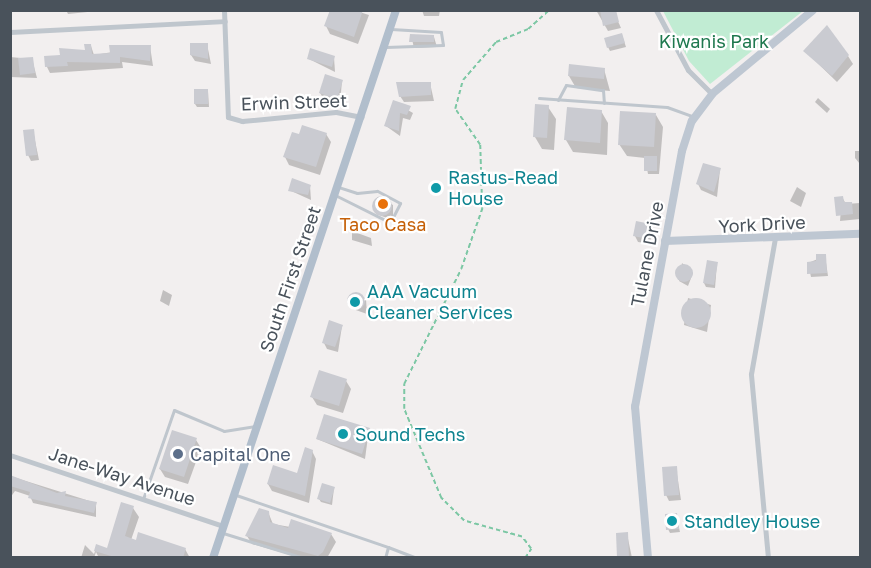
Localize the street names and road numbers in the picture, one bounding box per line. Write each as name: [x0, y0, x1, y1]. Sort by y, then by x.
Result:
street label: Erwin Street: [240, 89, 348, 115]
street label: Tulane Drive: [626, 199, 668, 309]
street label: South First Street: [255, 203, 325, 355]
street label: York Drive: [718, 211, 806, 237]
street label: Jane-Way Avenue: [46, 442, 198, 510]

